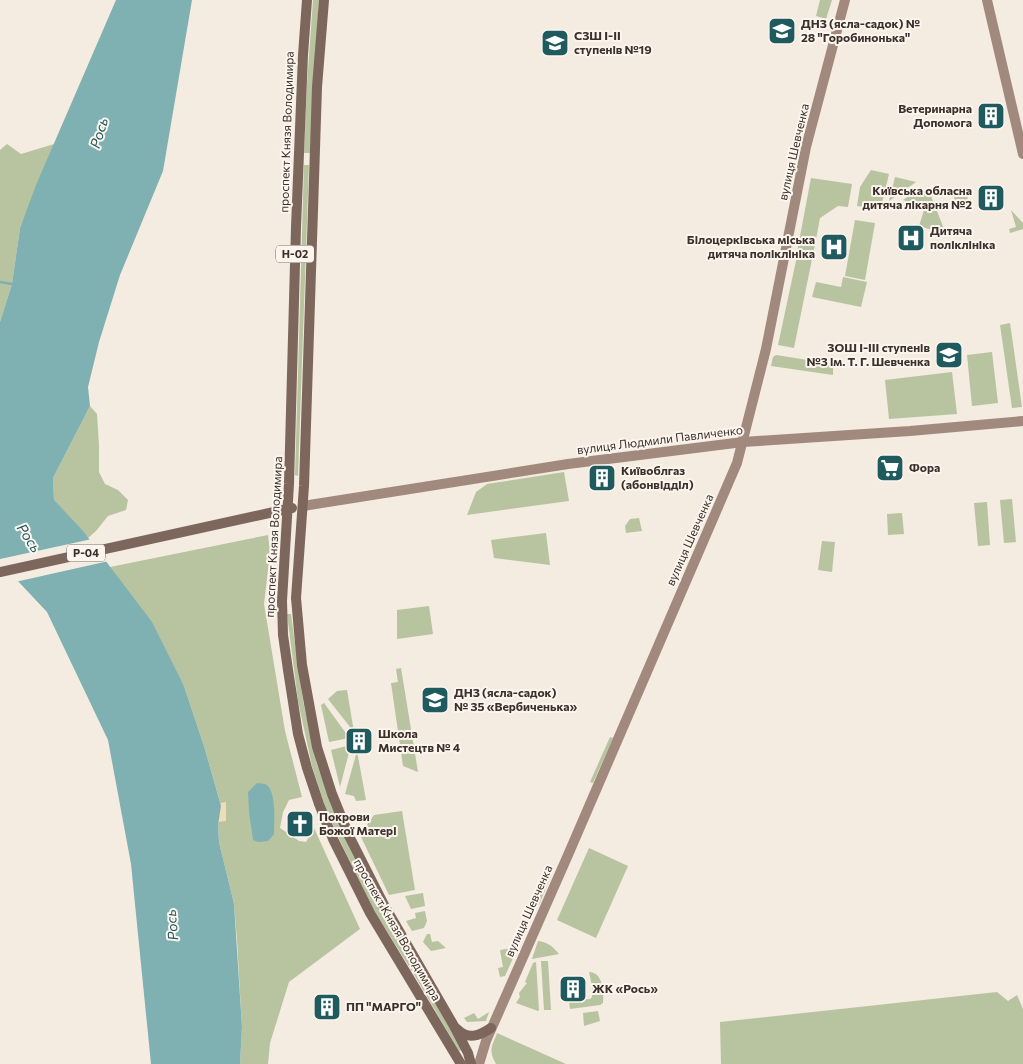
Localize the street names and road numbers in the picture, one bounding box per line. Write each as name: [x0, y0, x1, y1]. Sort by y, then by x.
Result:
street label: проспект Князя Володимира: [276, 51, 296, 213]
street label: вулиця Шевченка: [775, 102, 811, 202]
road number: Н-02: [276, 245, 314, 262]
street label: вулиця Людмили Павличенко: [576, 422, 744, 456]
street label: проспект Князя Володимира: [262, 456, 284, 618]
street label: вулиця Шевченка: [663, 492, 716, 588]
road number: Р-04: [67, 544, 105, 562]
street label: проспект Князя Володимира: [351, 856, 444, 1003]
street label: вулиця Шевченка: [502, 863, 555, 959]

